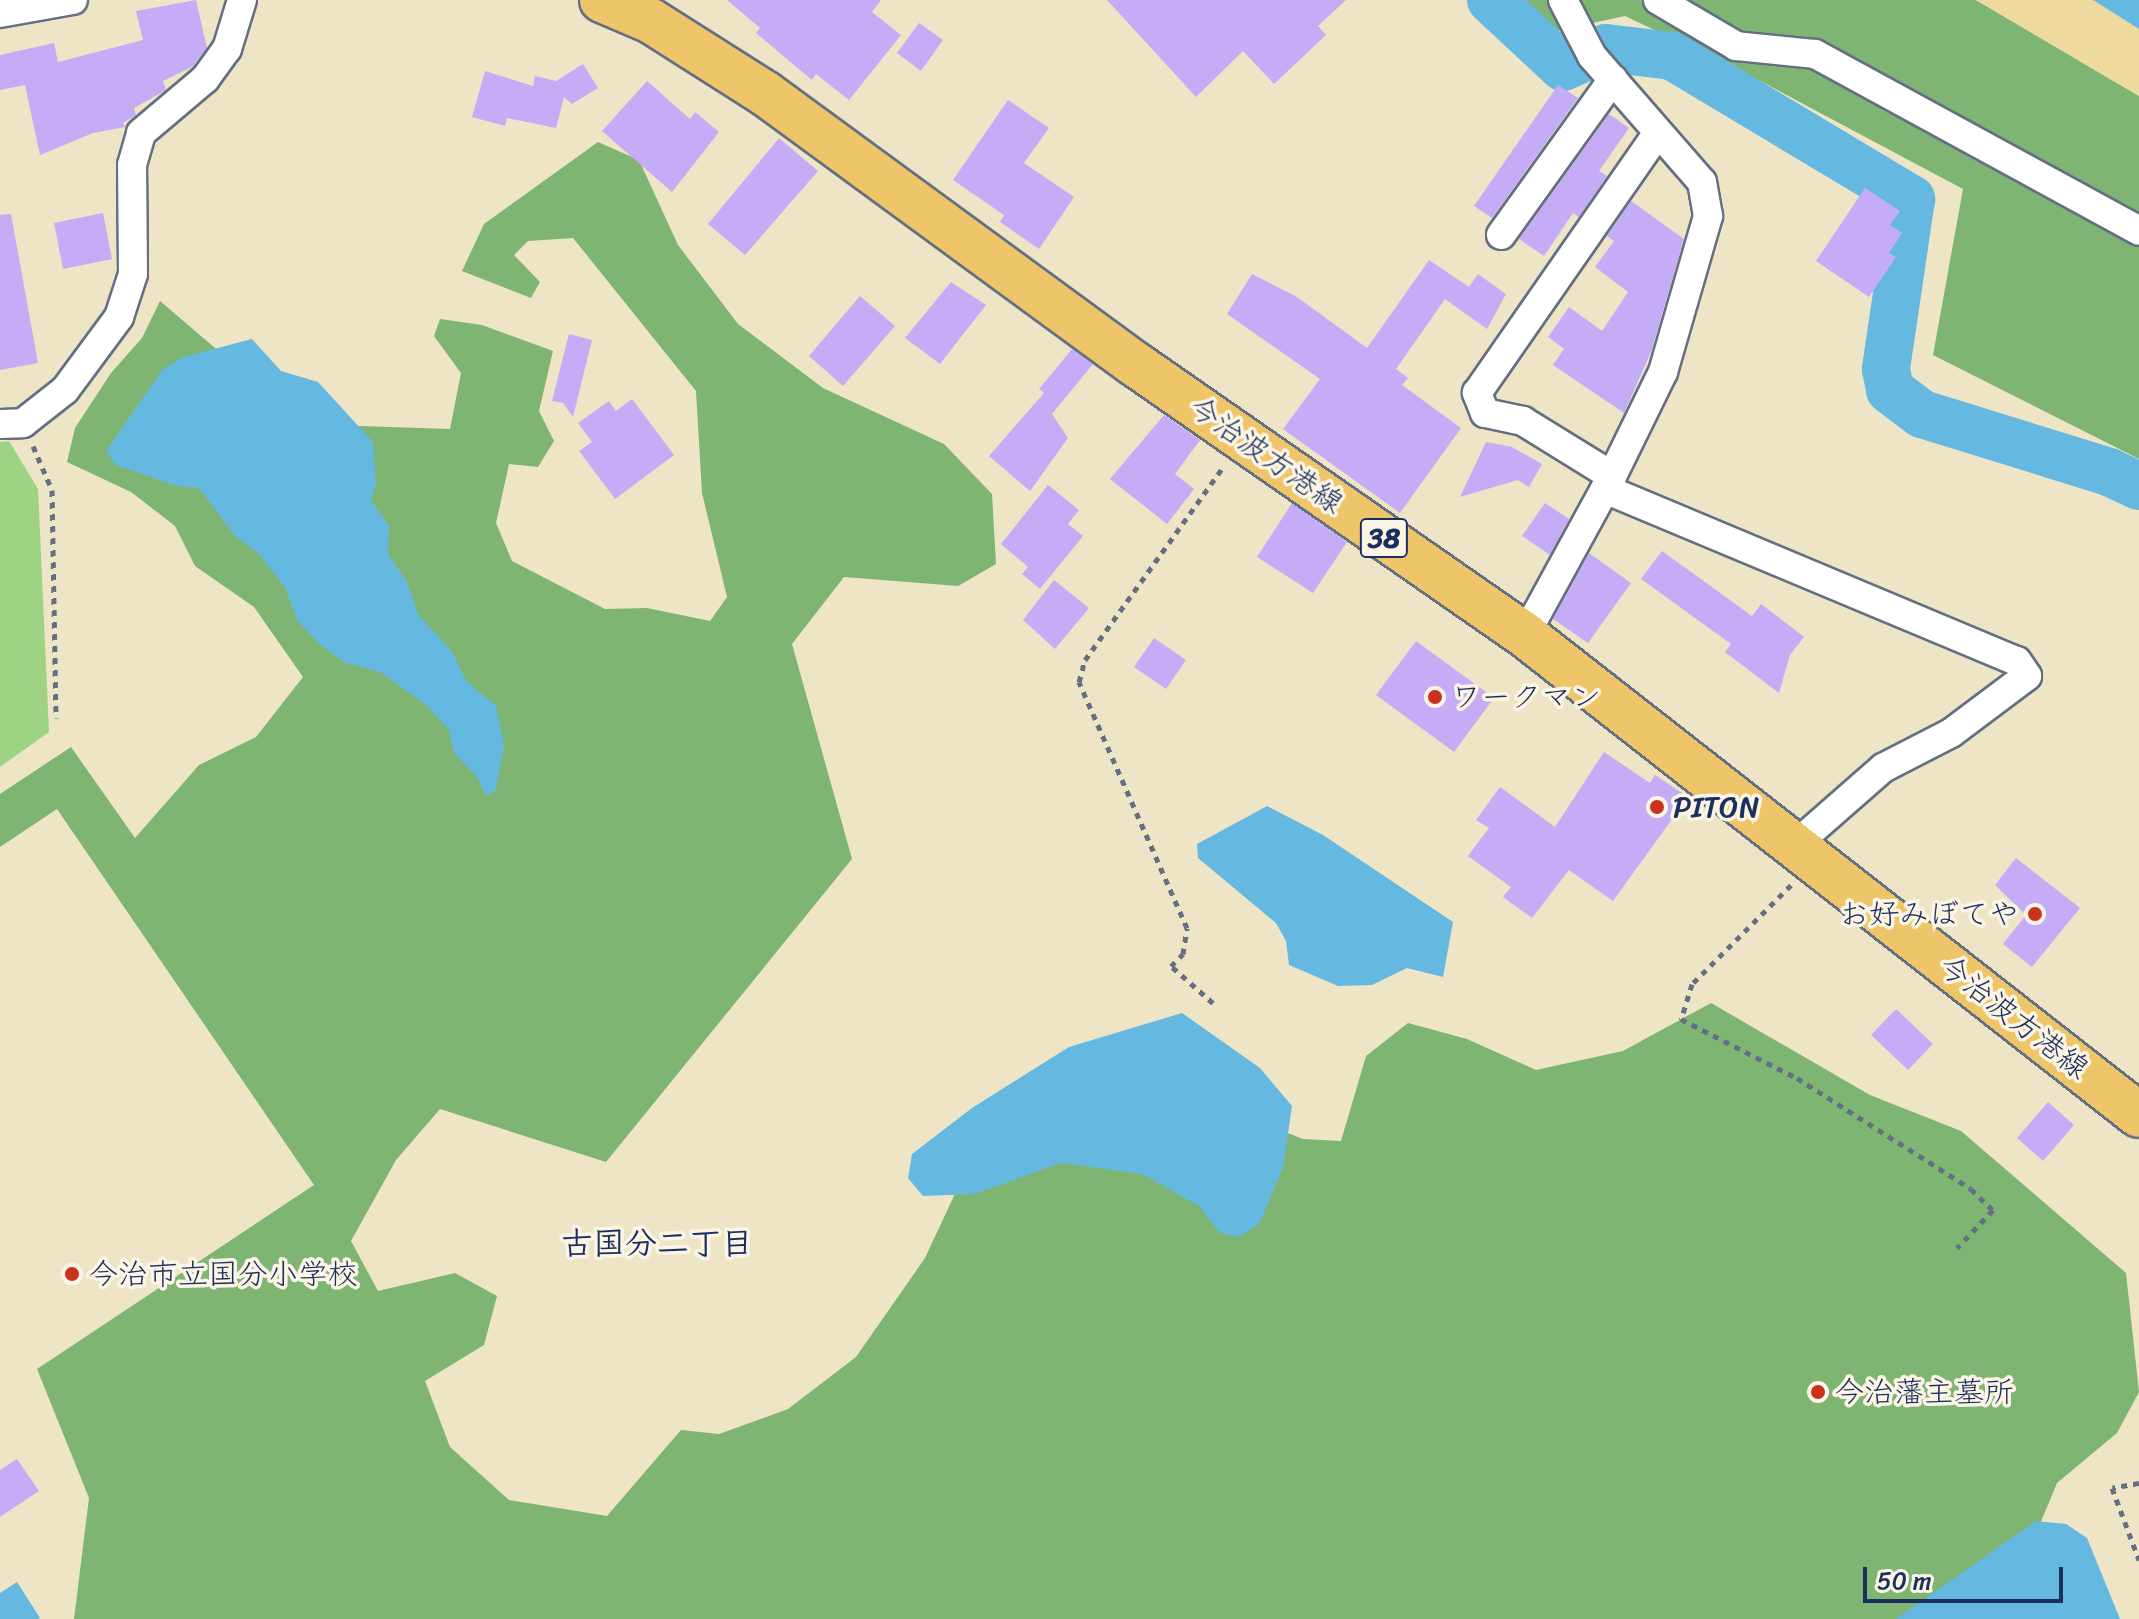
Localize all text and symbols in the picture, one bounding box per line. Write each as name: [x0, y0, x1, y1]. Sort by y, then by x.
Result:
street label: 今治波方港線: [1182, 389, 1350, 521]
road number: 38: [1358, 514, 1410, 562]
place label: ワークマン: [1451, 679, 1601, 715]
marker: ワークマン: [1426, 688, 1444, 706]
place label: PITON: [1673, 789, 1760, 825]
marker: PITON: [1648, 798, 1666, 816]
place label: お好みぼてや: [1839, 896, 2019, 932]
marker: お好みぼてや: [2026, 905, 2044, 923]
street label: 今治波方港線: [1932, 947, 2096, 1087]
district label: 古国分二丁目: [561, 1225, 753, 1263]
place label: 今治市立国分小学校: [88, 1256, 358, 1292]
marker: 今治市立国分小学校: [63, 1265, 81, 1283]
place label: 今治藩主墓所: [1834, 1374, 2014, 1410]
marker: 今治藩主墓所: [1809, 1383, 1827, 1401]
scale bar: [1867, 1551, 2067, 1601]
text: 50 m: [1877, 1560, 1932, 1602]

